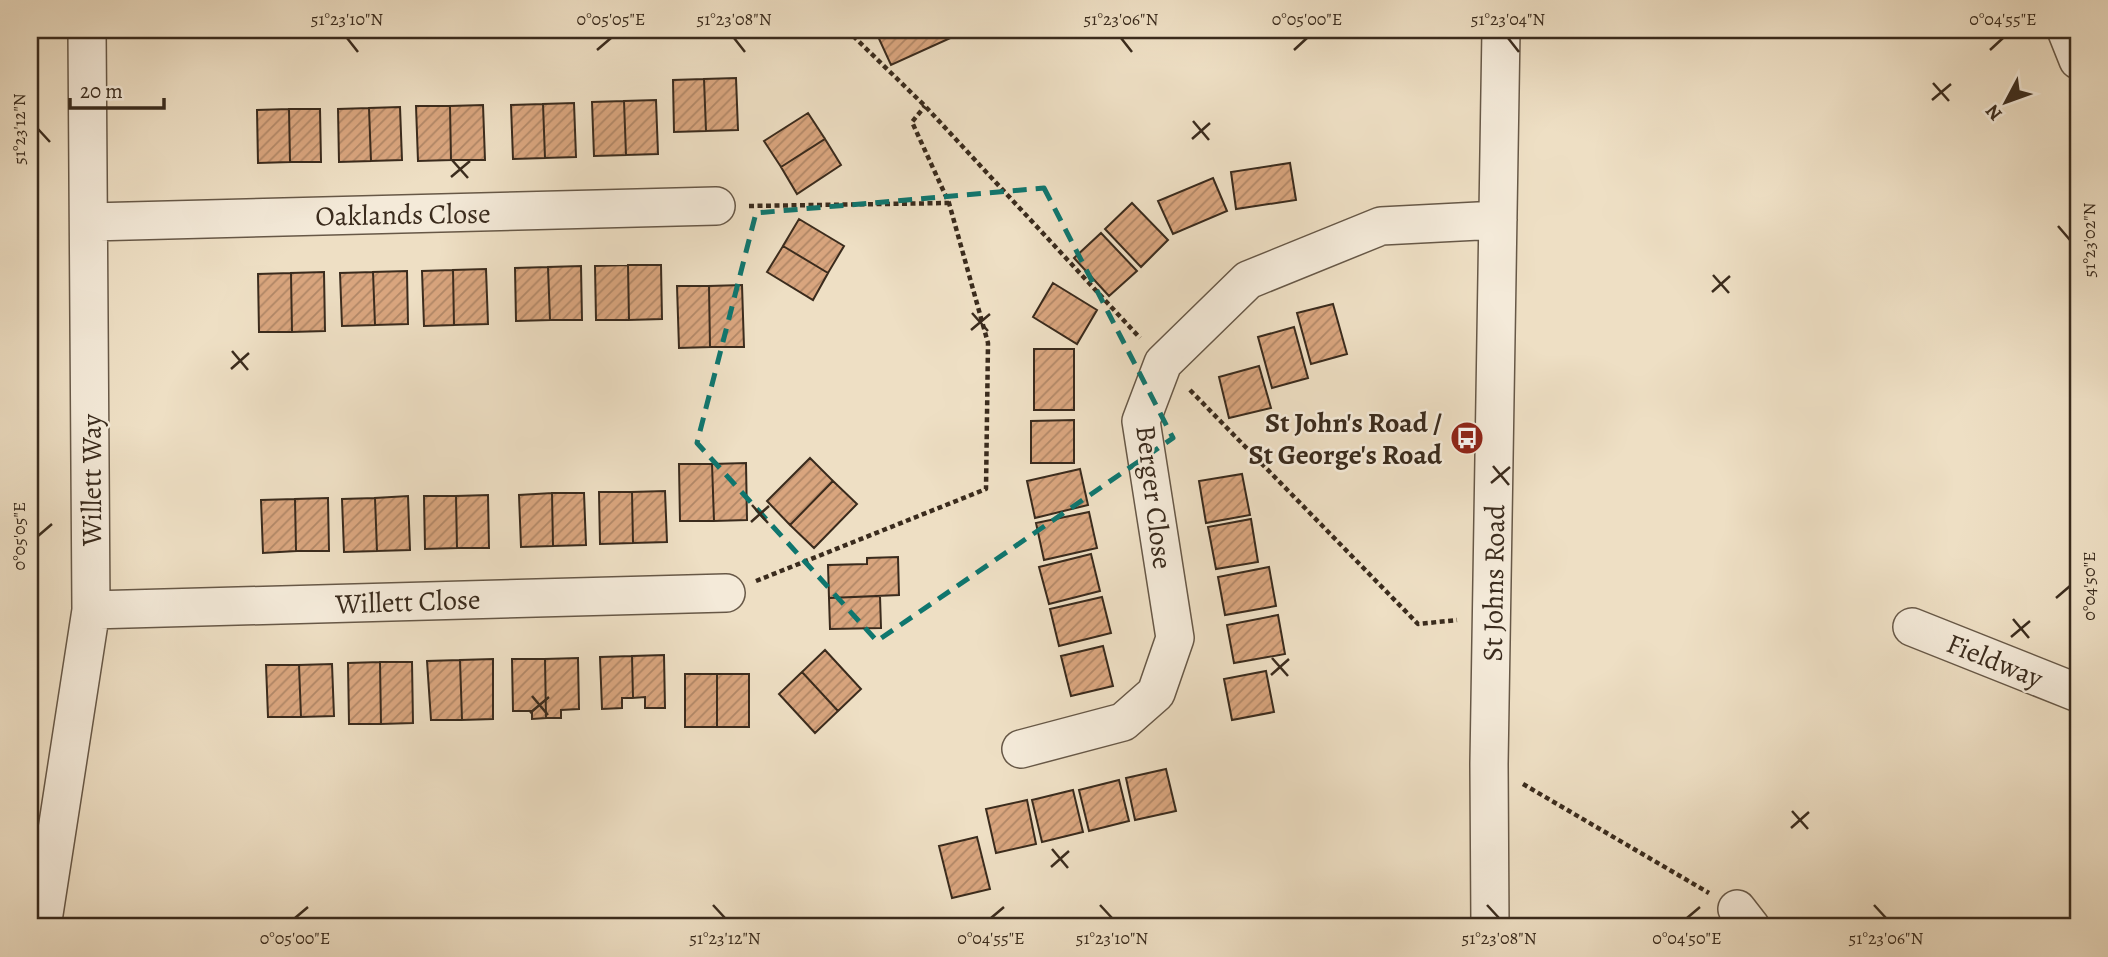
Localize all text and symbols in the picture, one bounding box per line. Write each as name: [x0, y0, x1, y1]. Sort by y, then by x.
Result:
text: 51°23'10"N: [311, 7, 383, 31]
text: 0°05'05"E: [577, 7, 645, 31]
text: 51°23'08"N: [696, 7, 772, 31]
text: 51°23'06"N: [1084, 7, 1158, 31]
text: 0°05'00"E: [1272, 7, 1342, 31]
text: 51°23'04"N: [1471, 7, 1545, 31]
text: 0°04'55"E: [1969, 7, 2037, 31]
scale bar: [70, 66, 164, 110]
north arrow: [1972, 66, 2042, 136]
text: 20 m: [80, 77, 123, 105]
text: 51°23'12"N: [7, 93, 31, 165]
text: N: [1979, 99, 2008, 126]
street label: Oaklands Close: [315, 194, 491, 236]
text: 51°23'02"N: [2077, 202, 2101, 278]
place label: St John's Road / St George's Road: [1249, 404, 1443, 474]
street label: Willett Way: [73, 414, 111, 547]
bus stop icon: St John's Road / St George's Road: [1448, 419, 1486, 457]
street label: Berger Close: [1126, 423, 1182, 571]
text: 0°05'05"E: [7, 502, 31, 570]
street label: St Johns Road: [1474, 503, 1514, 662]
text: 0°04'50"E: [2077, 551, 2101, 621]
street label: Willett Close: [334, 580, 481, 624]
street label: Fieldway: [1941, 625, 2049, 698]
text: 0°05'00"E: [260, 926, 330, 950]
text: 51°23'12"N: [689, 926, 761, 950]
text: 0°04'55"E: [957, 926, 1025, 950]
text: 51°23'10"N: [1076, 926, 1148, 950]
text: 51°23'08"N: [1461, 926, 1537, 950]
text: 0°04'50"E: [1652, 926, 1722, 950]
text: 51°23'06"N: [1849, 926, 1923, 950]

